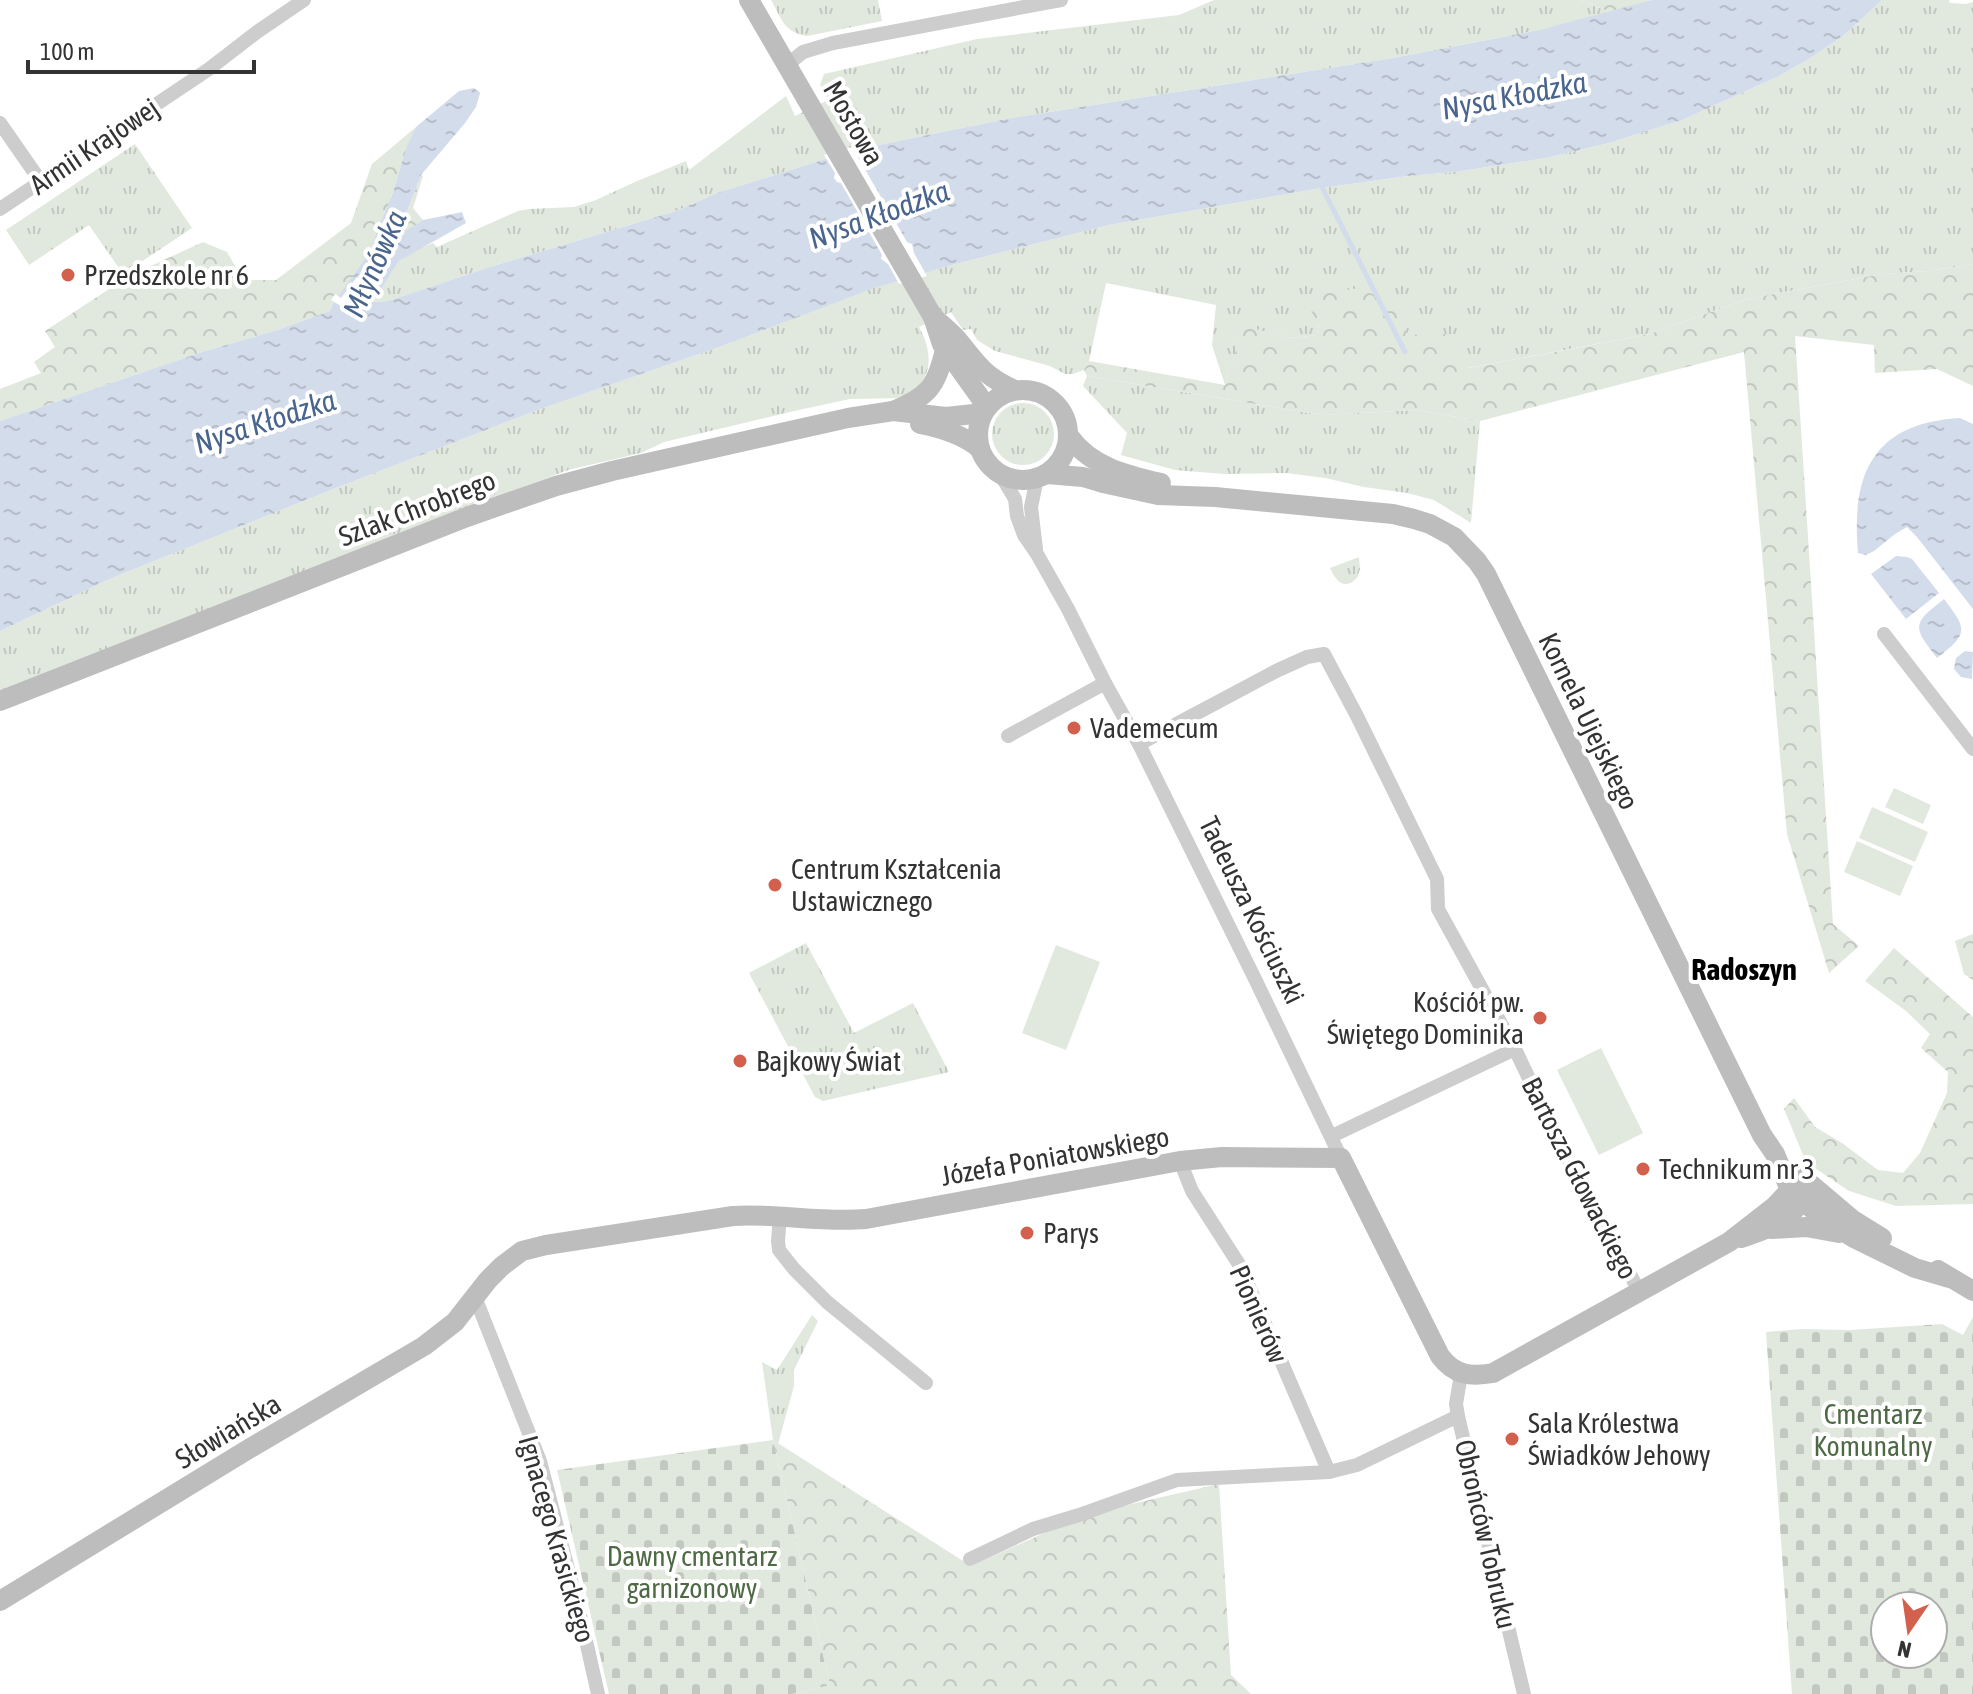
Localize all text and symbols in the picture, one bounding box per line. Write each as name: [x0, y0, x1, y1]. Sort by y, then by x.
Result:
scale bar: [28, 24, 254, 74]
text: 100 m: [40, 38, 94, 65]
water label: Nysa Kłodzka: [1439, 64, 1589, 126]
street label: Mostowa: [817, 75, 891, 171]
street label: Armii Krajowej: [24, 91, 164, 201]
water label: Nysa Kłodzka: [804, 173, 953, 255]
water label: Młynówka: [336, 205, 413, 322]
place label: Przedszkole nr 6: [84, 259, 249, 291]
marker: Przedszkole nr 6: [59, 266, 77, 284]
water label: Nysa Kłodzka: [190, 382, 340, 460]
street label: Szlak Chrobrego: [334, 464, 500, 552]
street label: Kornela Ujejskiego: [1532, 628, 1646, 814]
place label: Vademecum: [1090, 712, 1219, 744]
marker: Vademecum: [1065, 719, 1083, 737]
street label: Tadeusza Kościuszki: [1193, 811, 1311, 1009]
place label: Centrum Kształcenia Ustawicznego: [791, 853, 1002, 917]
marker: Centrum Kształcenia Ustawicznego: [766, 876, 784, 894]
district label: Radoszyn: [1691, 952, 1797, 986]
place label: Kościół pw. Świętego Dominika: [1327, 986, 1524, 1050]
marker: Kościół pw. Świętego Dominika: [1531, 1009, 1549, 1027]
place label: Bajkowy Świat: [756, 1045, 901, 1077]
marker: Bajkowy Świat: [731, 1052, 749, 1070]
street label: Bartosza Głowackiego: [1515, 1072, 1645, 1284]
street label: Józefa Poniatowskiego: [938, 1120, 1172, 1192]
place label: Technikum nr 3: [1659, 1153, 1815, 1185]
marker: Technikum nr 3: [1634, 1160, 1652, 1178]
place label: Parys: [1043, 1217, 1099, 1249]
marker: Parys: [1018, 1224, 1036, 1242]
street label: Pionierów: [1223, 1260, 1295, 1368]
street label: Słowiańska: [170, 1387, 286, 1475]
park label: Cmentarz Komunalny: [1813, 1398, 1933, 1462]
place label: Sala Królestwa Świadków Jehowy: [1528, 1407, 1711, 1471]
marker: Sala Królestwa Świadków Jehowy: [1503, 1430, 1521, 1448]
street label: Ignacego Krasickiego: [512, 1432, 602, 1646]
street label: Obrońców Tobruku: [1449, 1436, 1523, 1632]
park label: Dawny cmentarz garnizonowy: [607, 1540, 777, 1604]
north arrow: [1869, 1590, 1949, 1670]
text: N: [1895, 1635, 1914, 1664]

